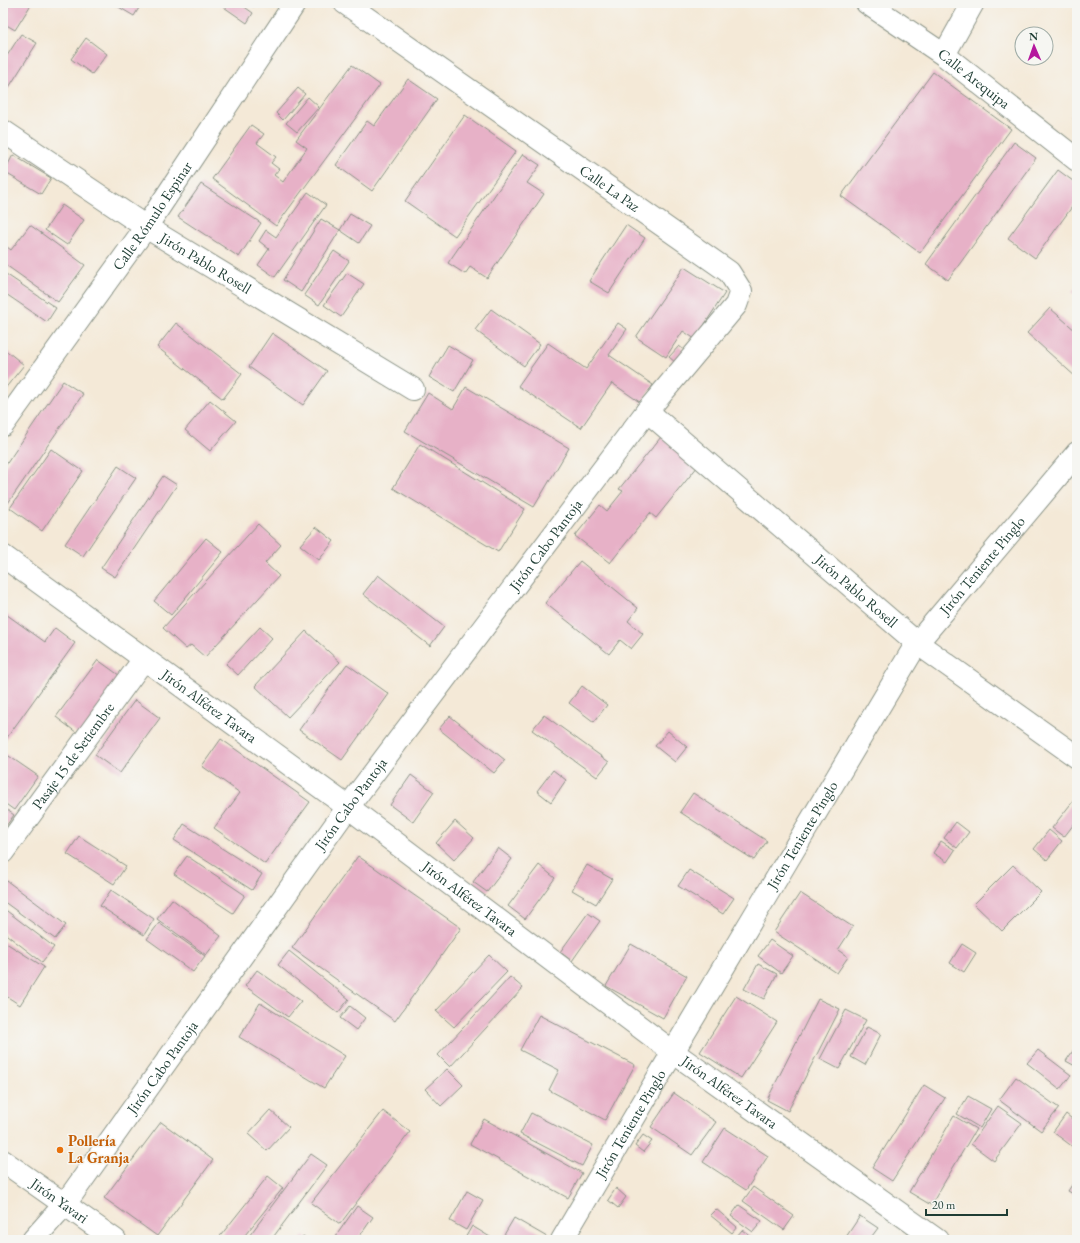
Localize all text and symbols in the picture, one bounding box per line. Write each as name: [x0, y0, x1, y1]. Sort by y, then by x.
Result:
north arrow: [1014, 26, 1054, 66]
text: N: [1029, 29, 1038, 43]
street label: Calle Arequipa: [934, 44, 1014, 113]
street label: Calle Rómulo Espinar: [108, 157, 196, 274]
street label: Calle La Paz: [576, 160, 644, 216]
street label: Jirón Pablo Rosell: [155, 227, 255, 298]
street label: Jirón Cabo Pantoja: [503, 495, 586, 596]
street label: Jirón Teniente Pinglo: [934, 512, 1029, 620]
street label: Jirón Pablo Rosell: [810, 548, 902, 632]
street label: Jirón Alférez Tavara: [156, 663, 261, 747]
street label: Pasaje 15 de Setiembre: [27, 698, 118, 813]
street label: Jirón Cabo Pantoja: [309, 754, 391, 855]
street label: Jirón Teniente Pinglo: [761, 777, 842, 894]
street label: Jirón Alférez Tavara: [417, 855, 521, 940]
street label: Jirón Cabo Pantoja: [121, 1017, 202, 1119]
street label: Jirón Alférez Tavara: [676, 1050, 782, 1132]
street label: Jirón Teniente Pinglo: [590, 1066, 670, 1183]
place label: Pollería La Granja: [68, 1131, 130, 1167]
marker: Pollería La Granja: [55, 1145, 65, 1155]
street label: Jirón Yavari: [26, 1172, 92, 1227]
scale bar: [926, 1191, 1007, 1217]
text: 20 m: [932, 1197, 956, 1213]

